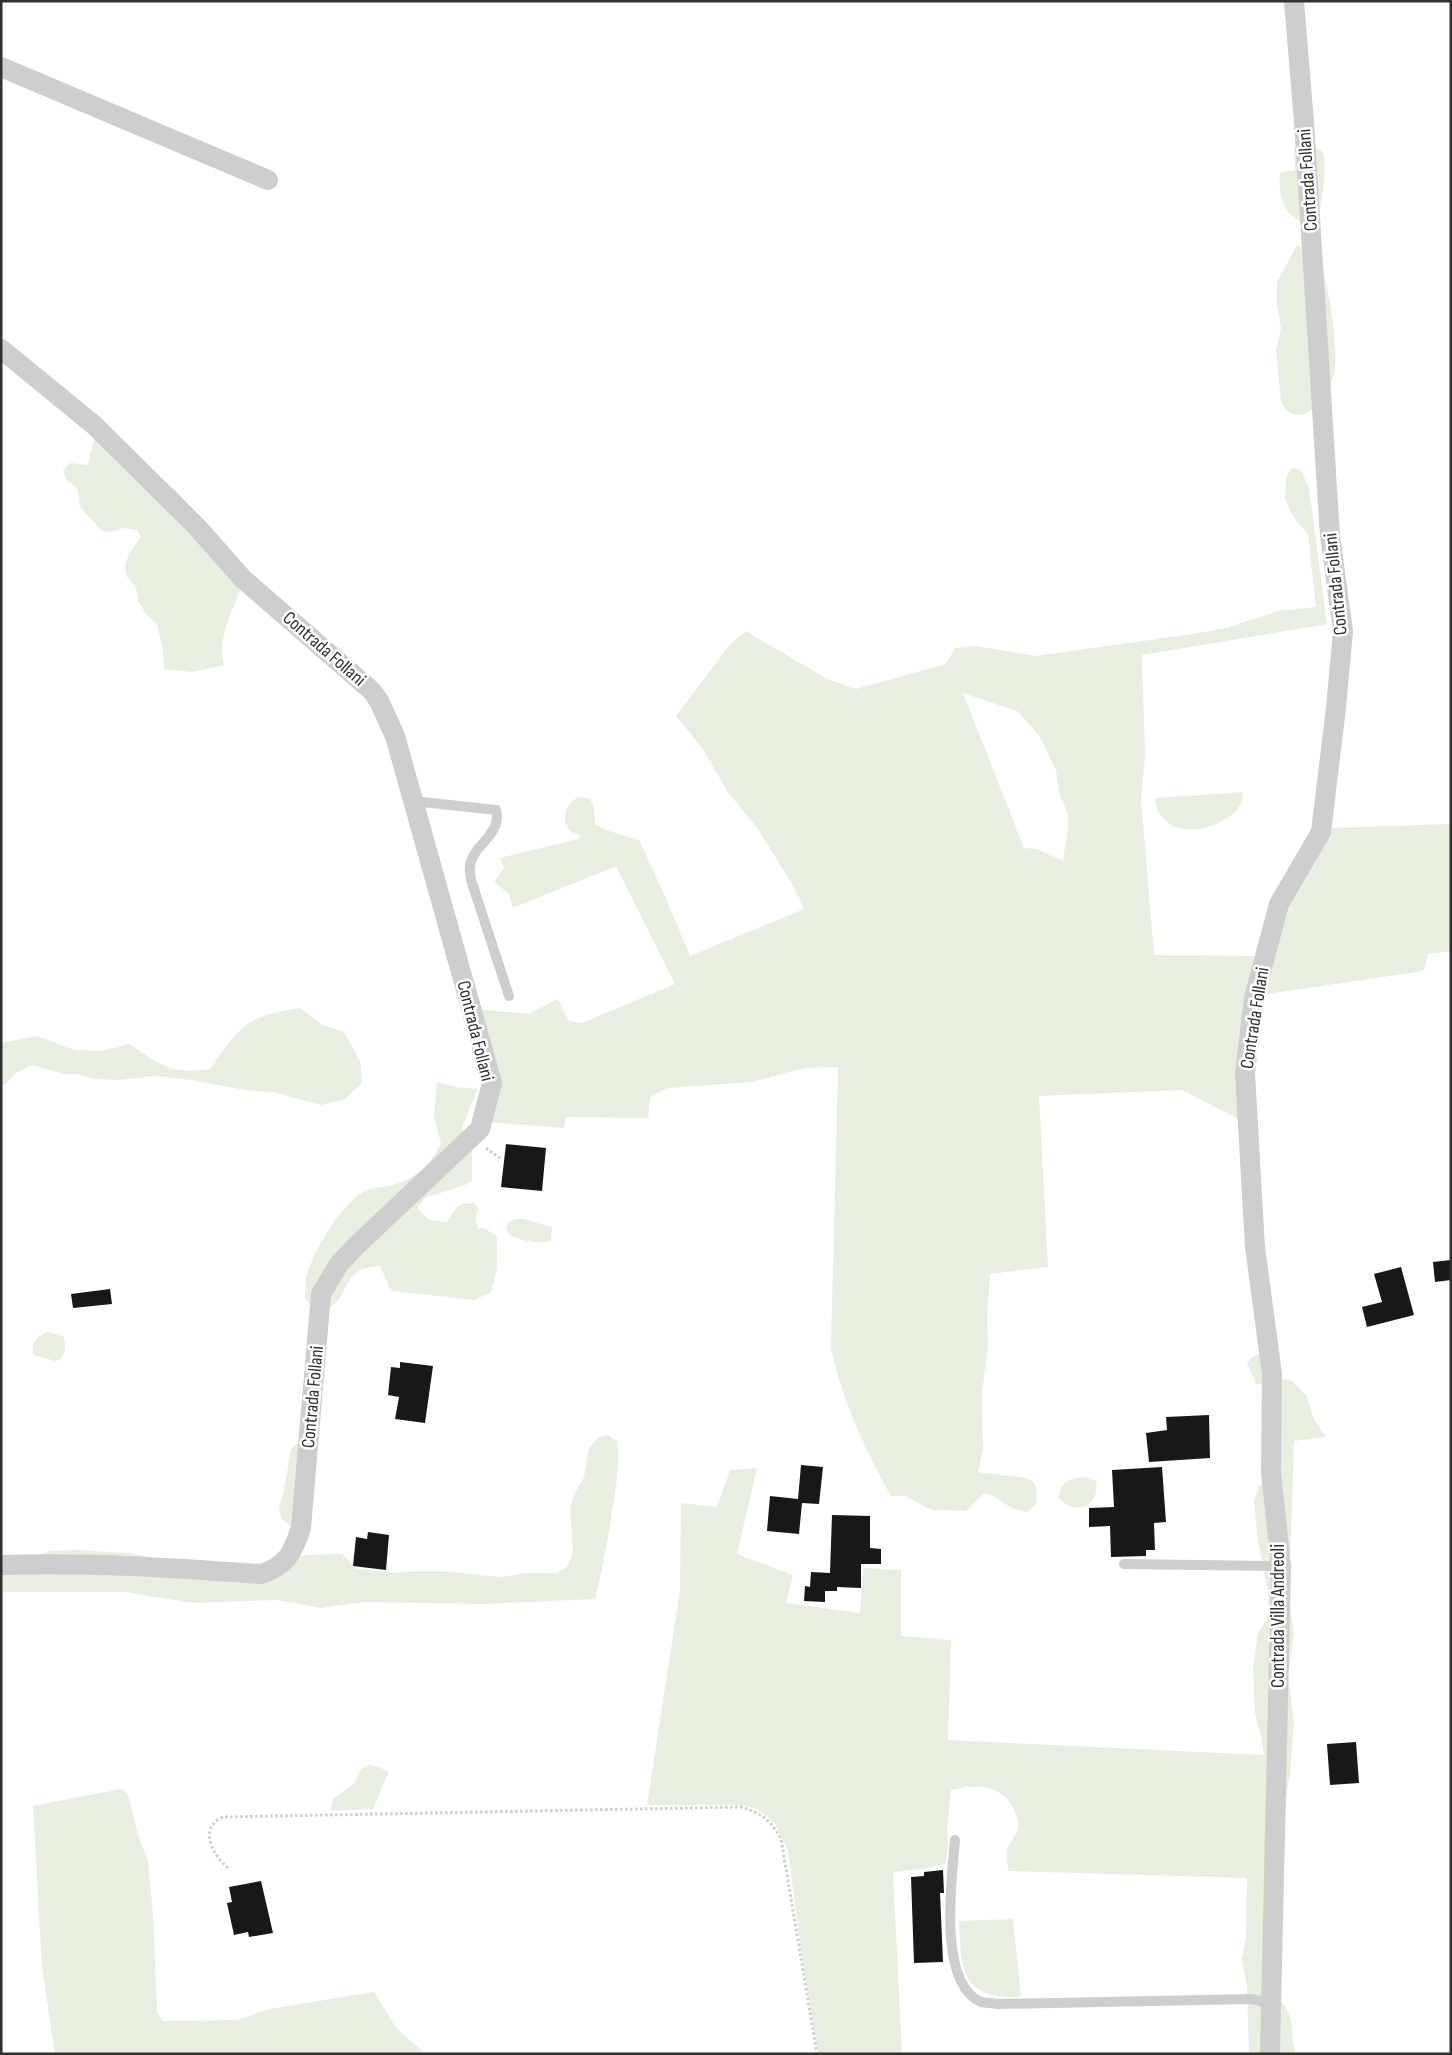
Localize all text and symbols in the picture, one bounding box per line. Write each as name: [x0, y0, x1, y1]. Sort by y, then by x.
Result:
street label: Contrada Follani: [1293, 128, 1323, 232]
street label: Contrada Follani: [1319, 532, 1353, 636]
street label: Contrada Follani: [278, 607, 370, 691]
street label: Contrada Follani: [1236, 966, 1274, 1070]
street label: Contrada Follani: [451, 978, 499, 1084]
street label: Contrada Follani: [297, 1345, 329, 1449]
street label: Contrada Villa Andreoli: [1267, 1544, 1290, 1688]

